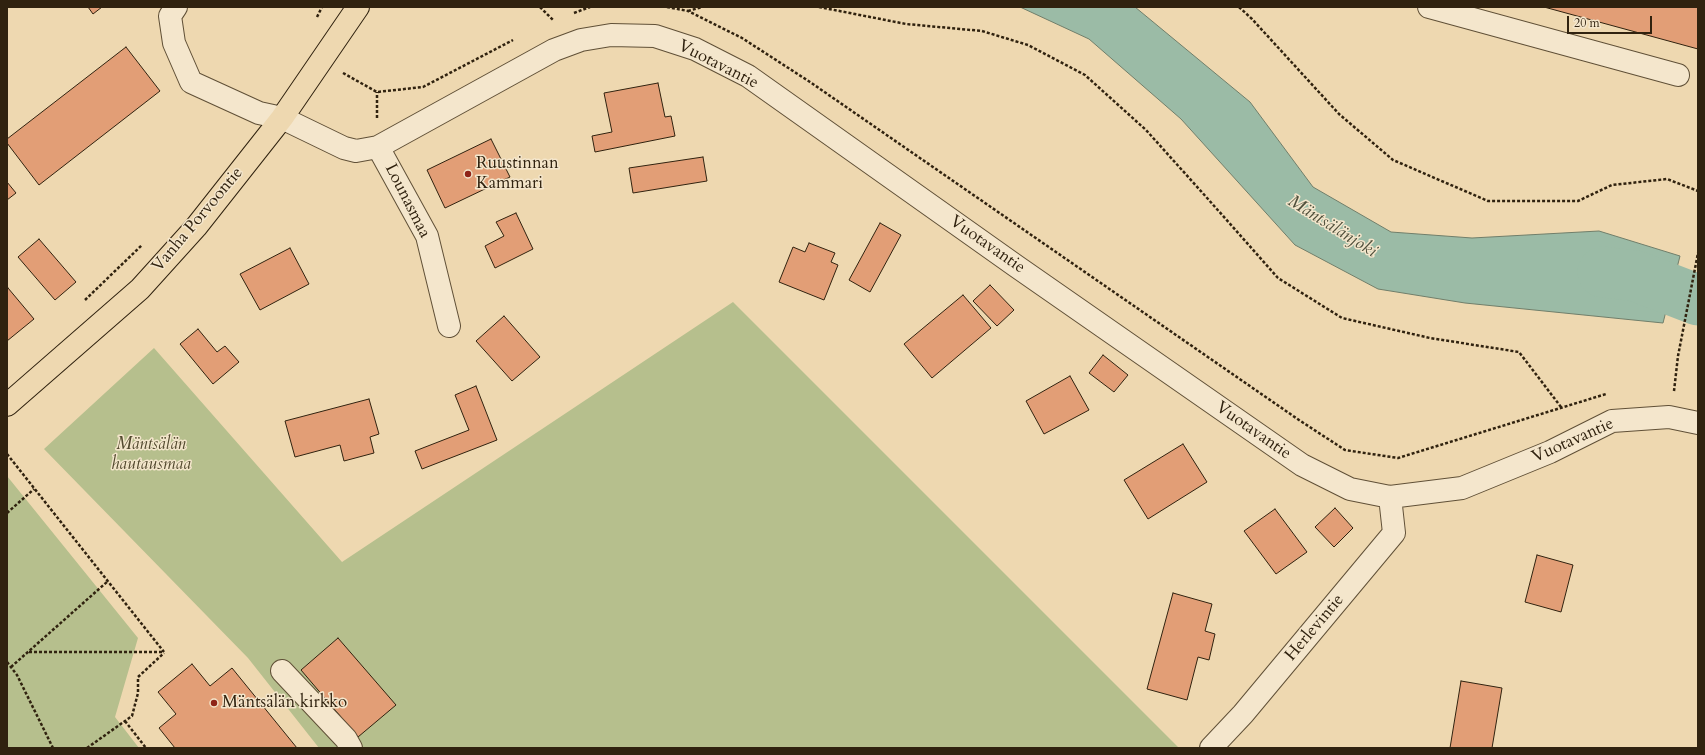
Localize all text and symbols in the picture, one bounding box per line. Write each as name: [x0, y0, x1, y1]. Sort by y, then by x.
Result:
scale bar: [1569, 8, 1654, 34]
text: 20 m: [1574, 15, 1600, 31]
street label: Vuotavantie: [675, 36, 761, 94]
place label: Ruustinnan Kammari: [476, 154, 559, 194]
street label: Lounasmaa: [380, 160, 434, 242]
street label: Vanha Porvoontie: [148, 163, 248, 277]
marker: Ruustinnan Kammari: [463, 169, 473, 179]
water label: Mäntsälänjoki: [1283, 191, 1381, 263]
street label: Vuotavantie: [945, 212, 1029, 278]
street label: Vuotavantie: [1211, 398, 1295, 464]
street label: Vuotavantie: [1529, 414, 1617, 468]
park label: Mäntsälän hautausmaa: [111, 435, 191, 475]
street label: Herlevintie: [1281, 590, 1349, 666]
place label: Mäntsälän kirkko: [222, 693, 347, 713]
marker: Mäntsälän kirkko: [209, 698, 219, 708]

